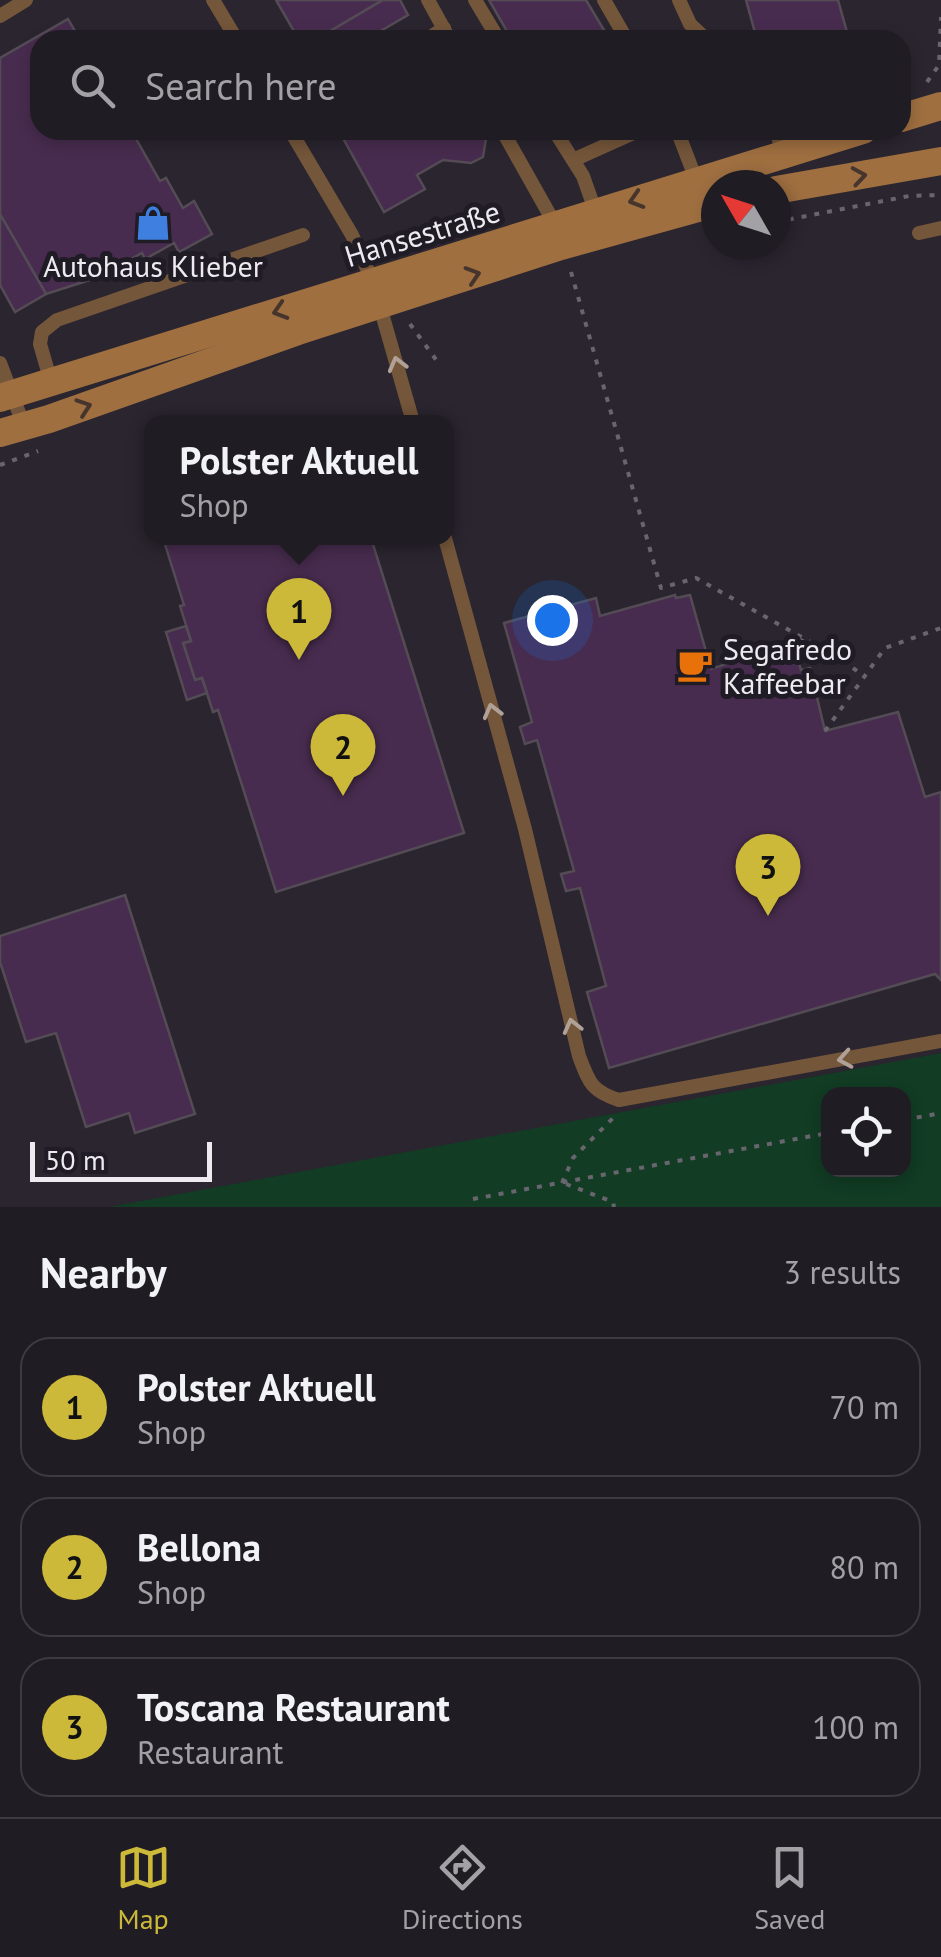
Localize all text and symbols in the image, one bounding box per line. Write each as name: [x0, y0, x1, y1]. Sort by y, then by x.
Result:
search box: [30, 30, 911, 140]
icon: search: [65, 58, 120, 113]
text: Search here: [145, 61, 337, 110]
one-way arrow: [851, 167, 868, 188]
north arrow: [701, 170, 791, 260]
one-way arrow: [628, 189, 645, 209]
street label: Hansestraße: [340, 191, 504, 275]
shop icon: Autohaus Klieber: [134, 204, 172, 242]
place label: Autohaus Klieber: [43, 246, 263, 285]
one-way arrow: [464, 267, 481, 287]
one-way arrow: [272, 299, 289, 320]
one-way arrow: [388, 356, 409, 373]
one-way arrow: [74, 398, 91, 419]
popup: [144, 415, 454, 545]
text: Polster Aktuell: [180, 435, 418, 484]
text: Shop: [180, 484, 249, 526]
pin: 1: [266, 578, 332, 660]
your location: [527, 595, 578, 646]
place label: Segafredo Kaffeebar: [723, 629, 852, 702]
cafe icon: Segafredo Kaffeebar: [676, 646, 714, 684]
one-way arrow: [483, 703, 504, 720]
pin: 2: [310, 714, 376, 796]
pin: 3: [736, 834, 800, 916]
one-way arrow: [563, 1018, 584, 1035]
one-way arrow: [837, 1048, 853, 1069]
map controls: [821, 1087, 911, 1177]
button: locate: [821, 1087, 911, 1177]
scale bar: [30, 1137, 212, 1182]
text: 50 m: [45, 1141, 106, 1178]
text: Nearby: [40, 1245, 167, 1300]
text: 3 results: [783, 1251, 901, 1293]
text: Polster Aktuell: [137, 1362, 376, 1411]
text: 1: [65, 1386, 84, 1428]
text: 70 m: [830, 1386, 899, 1428]
text: Shop: [137, 1411, 206, 1453]
text: Bellona: [137, 1522, 261, 1571]
text: 2: [65, 1546, 84, 1588]
text: 80 m: [830, 1546, 899, 1588]
text: Shop: [137, 1571, 206, 1613]
text: Toscana Restaurant: [137, 1682, 450, 1731]
text: 3: [65, 1706, 84, 1748]
text: 100 m: [812, 1706, 899, 1748]
text: Restaurant: [137, 1731, 283, 1773]
tab: Map: [116, 1840, 171, 1937]
tab: Directions: [402, 1840, 523, 1937]
tab: Saved: [754, 1840, 825, 1937]

